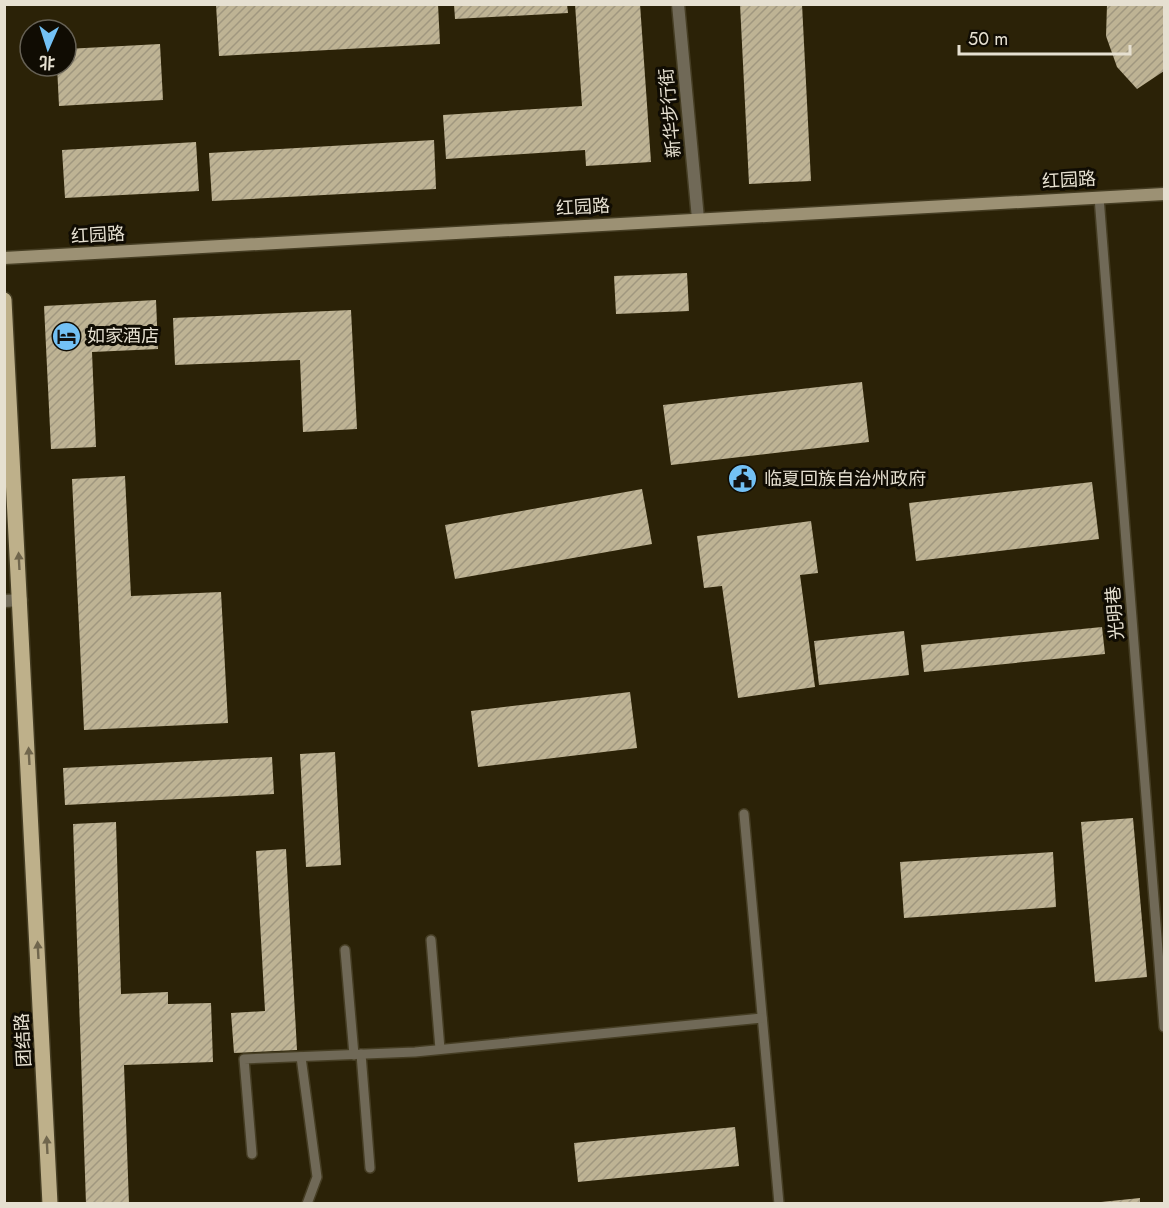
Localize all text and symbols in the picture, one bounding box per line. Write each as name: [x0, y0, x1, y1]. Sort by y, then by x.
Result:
north arrow: [18, 18, 78, 78]
scale bar: [959, 18, 1130, 56]
text: 50 m: [968, 26, 1008, 52]
text: 北: [39, 51, 56, 74]
street label: 新华步行街: [653, 67, 687, 159]
street label: 红园路: [1041, 166, 1097, 194]
street label: 红园路: [555, 193, 611, 221]
street label: 红园路: [70, 221, 126, 249]
hotel icon: 如家酒店: [50, 320, 82, 352]
place label: 如家酒店: [87, 323, 159, 349]
public building icon: 临夏回族自治州政府: [727, 463, 759, 495]
place label: 临夏回族自治州政府: [764, 466, 926, 492]
one-way arrow: [14, 551, 23, 570]
street label: 光明巷: [1100, 585, 1130, 641]
one-way arrow: [24, 746, 33, 765]
one-way arrow: [33, 941, 42, 960]
street label: 团结路: [9, 1012, 37, 1068]
one-way arrow: [43, 1136, 52, 1155]

